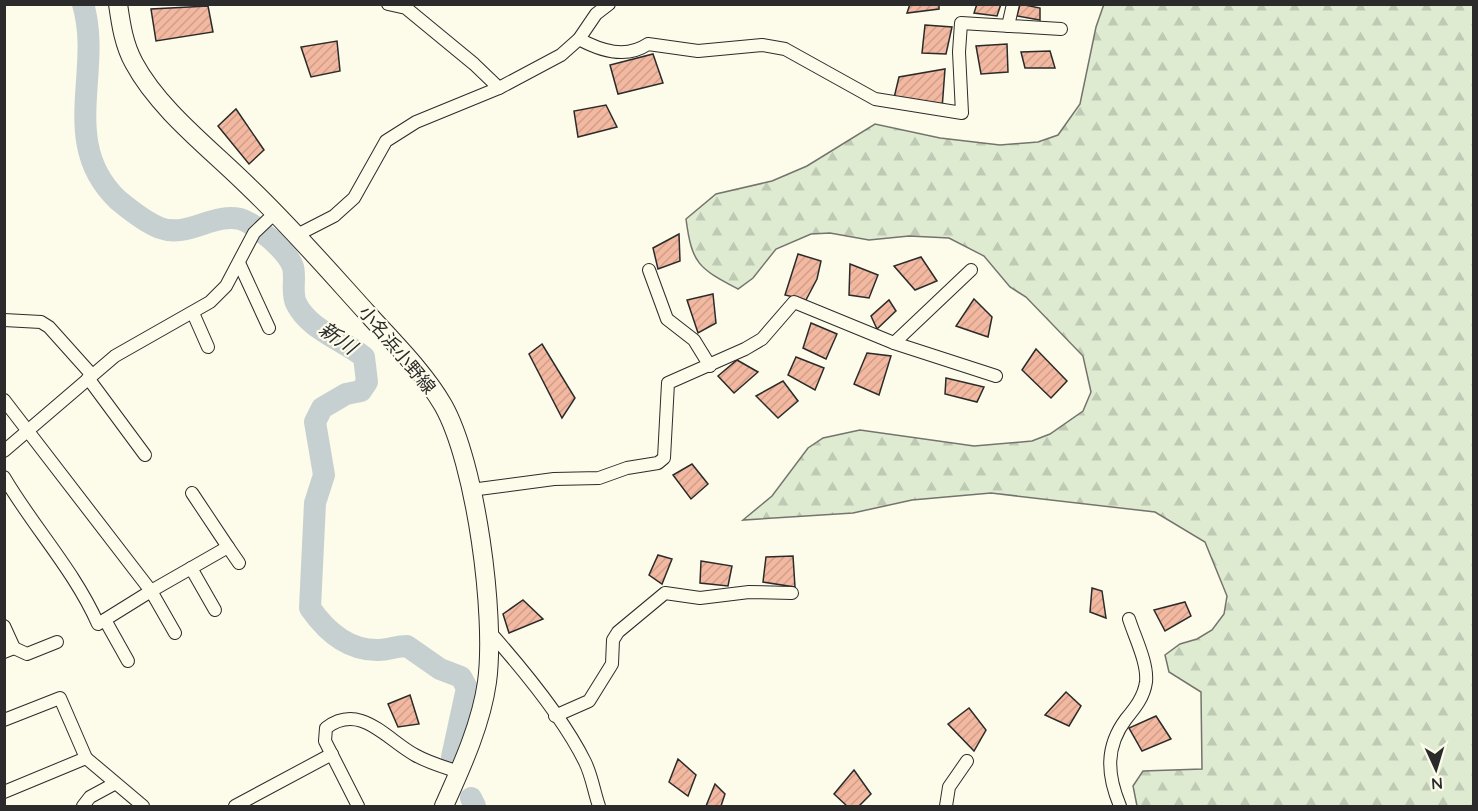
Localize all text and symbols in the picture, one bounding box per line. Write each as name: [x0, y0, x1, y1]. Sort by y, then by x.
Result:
street label: 小名浜小野線: [354, 301, 441, 398]
water label: 新川: [315, 316, 363, 360]
north arrow: [1406, 739, 1466, 799]
text: N: [1430, 774, 1444, 794]

